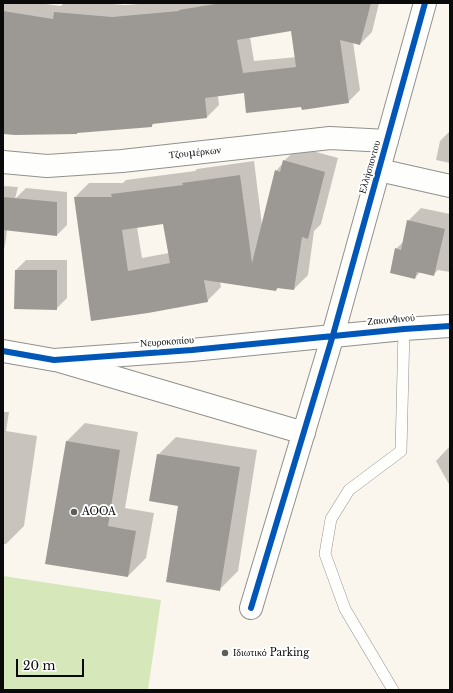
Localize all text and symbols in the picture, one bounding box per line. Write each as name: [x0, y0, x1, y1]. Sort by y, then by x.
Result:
street label: Ελλήσποντου: [357, 139, 383, 195]
street label: Τζουμέρκων: [168, 144, 222, 162]
street label: Ζακυνθινού: [367, 312, 415, 328]
street label: Νευροκοπίου: [140, 334, 194, 350]
place label: AOOA: [82, 506, 116, 518]
marker: AOOA: [69, 507, 79, 517]
place label: Ιδιωτικό Parking: [233, 647, 309, 659]
marker: Ιδιωτικό Parking: [220, 648, 230, 658]
scale bar: [18, 651, 86, 677]
text: 20 m: [23, 658, 55, 673]

